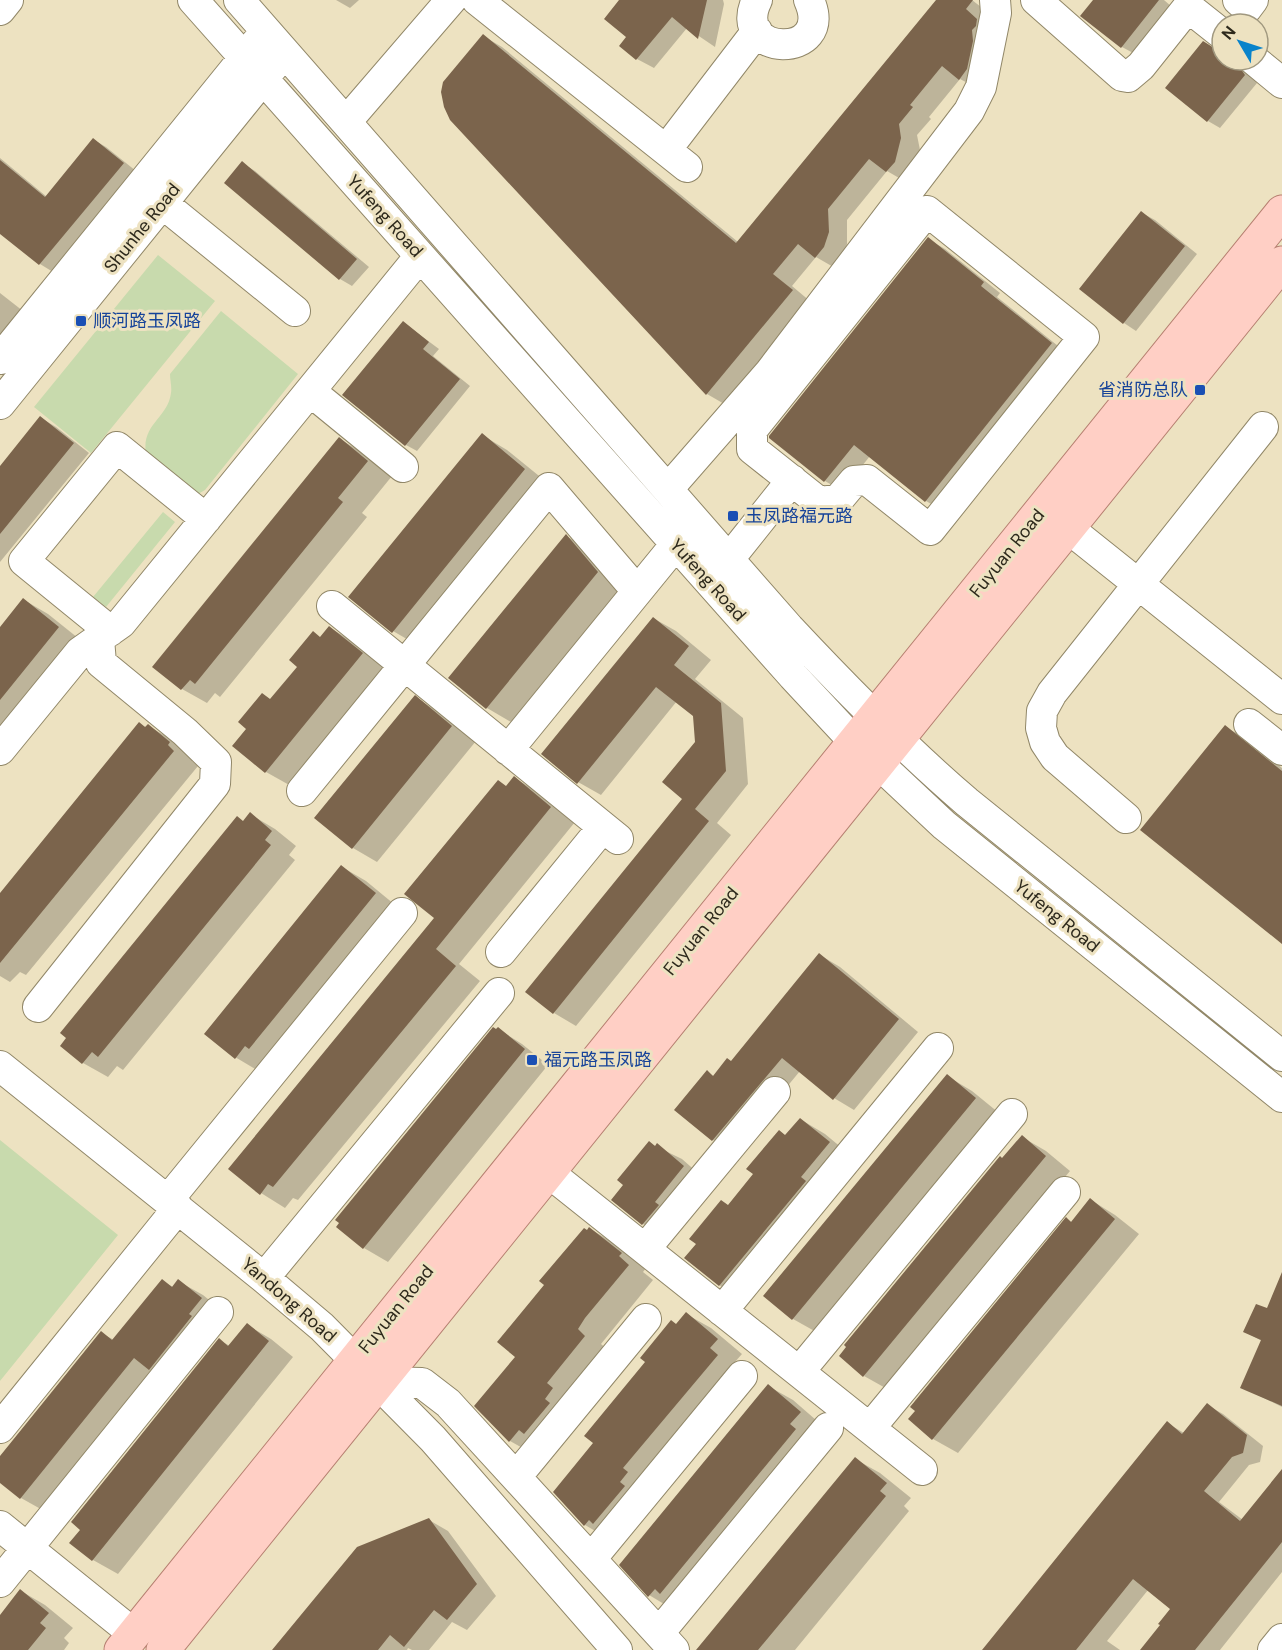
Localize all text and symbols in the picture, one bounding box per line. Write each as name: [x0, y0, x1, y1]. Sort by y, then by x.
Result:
north arrow: [1210, 12, 1270, 72]
text: N: [1217, 22, 1241, 44]
street label: Yufeng Road: [342, 170, 428, 262]
street label: Shunhe Road: [98, 178, 186, 278]
place label: 顺河路玉凤路: [93, 309, 201, 333]
marker: 顺河路玉凤路: [74, 314, 88, 328]
place label: 省消防总队: [1098, 378, 1188, 402]
marker: 省消防总队: [1193, 383, 1207, 397]
place label: 玉凤路福元路: [745, 504, 853, 528]
street label: Fuyuan Road: [964, 504, 1050, 602]
marker: 玉凤路福元路: [726, 509, 740, 523]
street label: Yufeng Road: [665, 534, 751, 626]
street label: Yufeng Road: [1009, 874, 1105, 958]
street label: Fuyuan Road: [658, 882, 744, 980]
place label: 福元路玉凤路: [544, 1048, 652, 1072]
marker: 福元路玉凤路: [525, 1053, 539, 1067]
street label: Yandong Road: [236, 1252, 342, 1348]
street label: Fuyuan Road: [353, 1260, 439, 1358]

